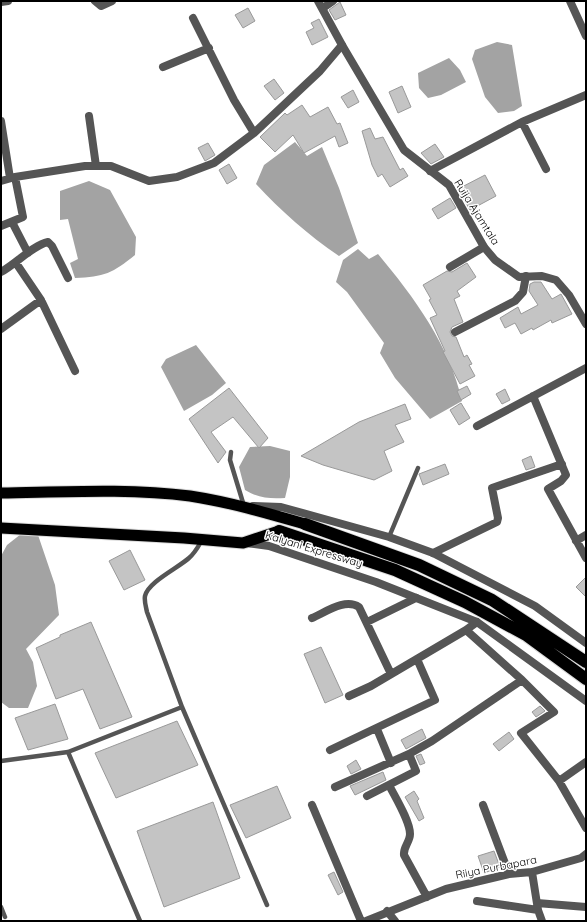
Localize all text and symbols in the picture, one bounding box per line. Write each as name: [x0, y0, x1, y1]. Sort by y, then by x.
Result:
street label: Ruija Ajamtala: [451, 177, 503, 247]
street label: Kalyani Expressway: [264, 528, 364, 570]
street label: Riiya Purbapara: [454, 852, 538, 882]

